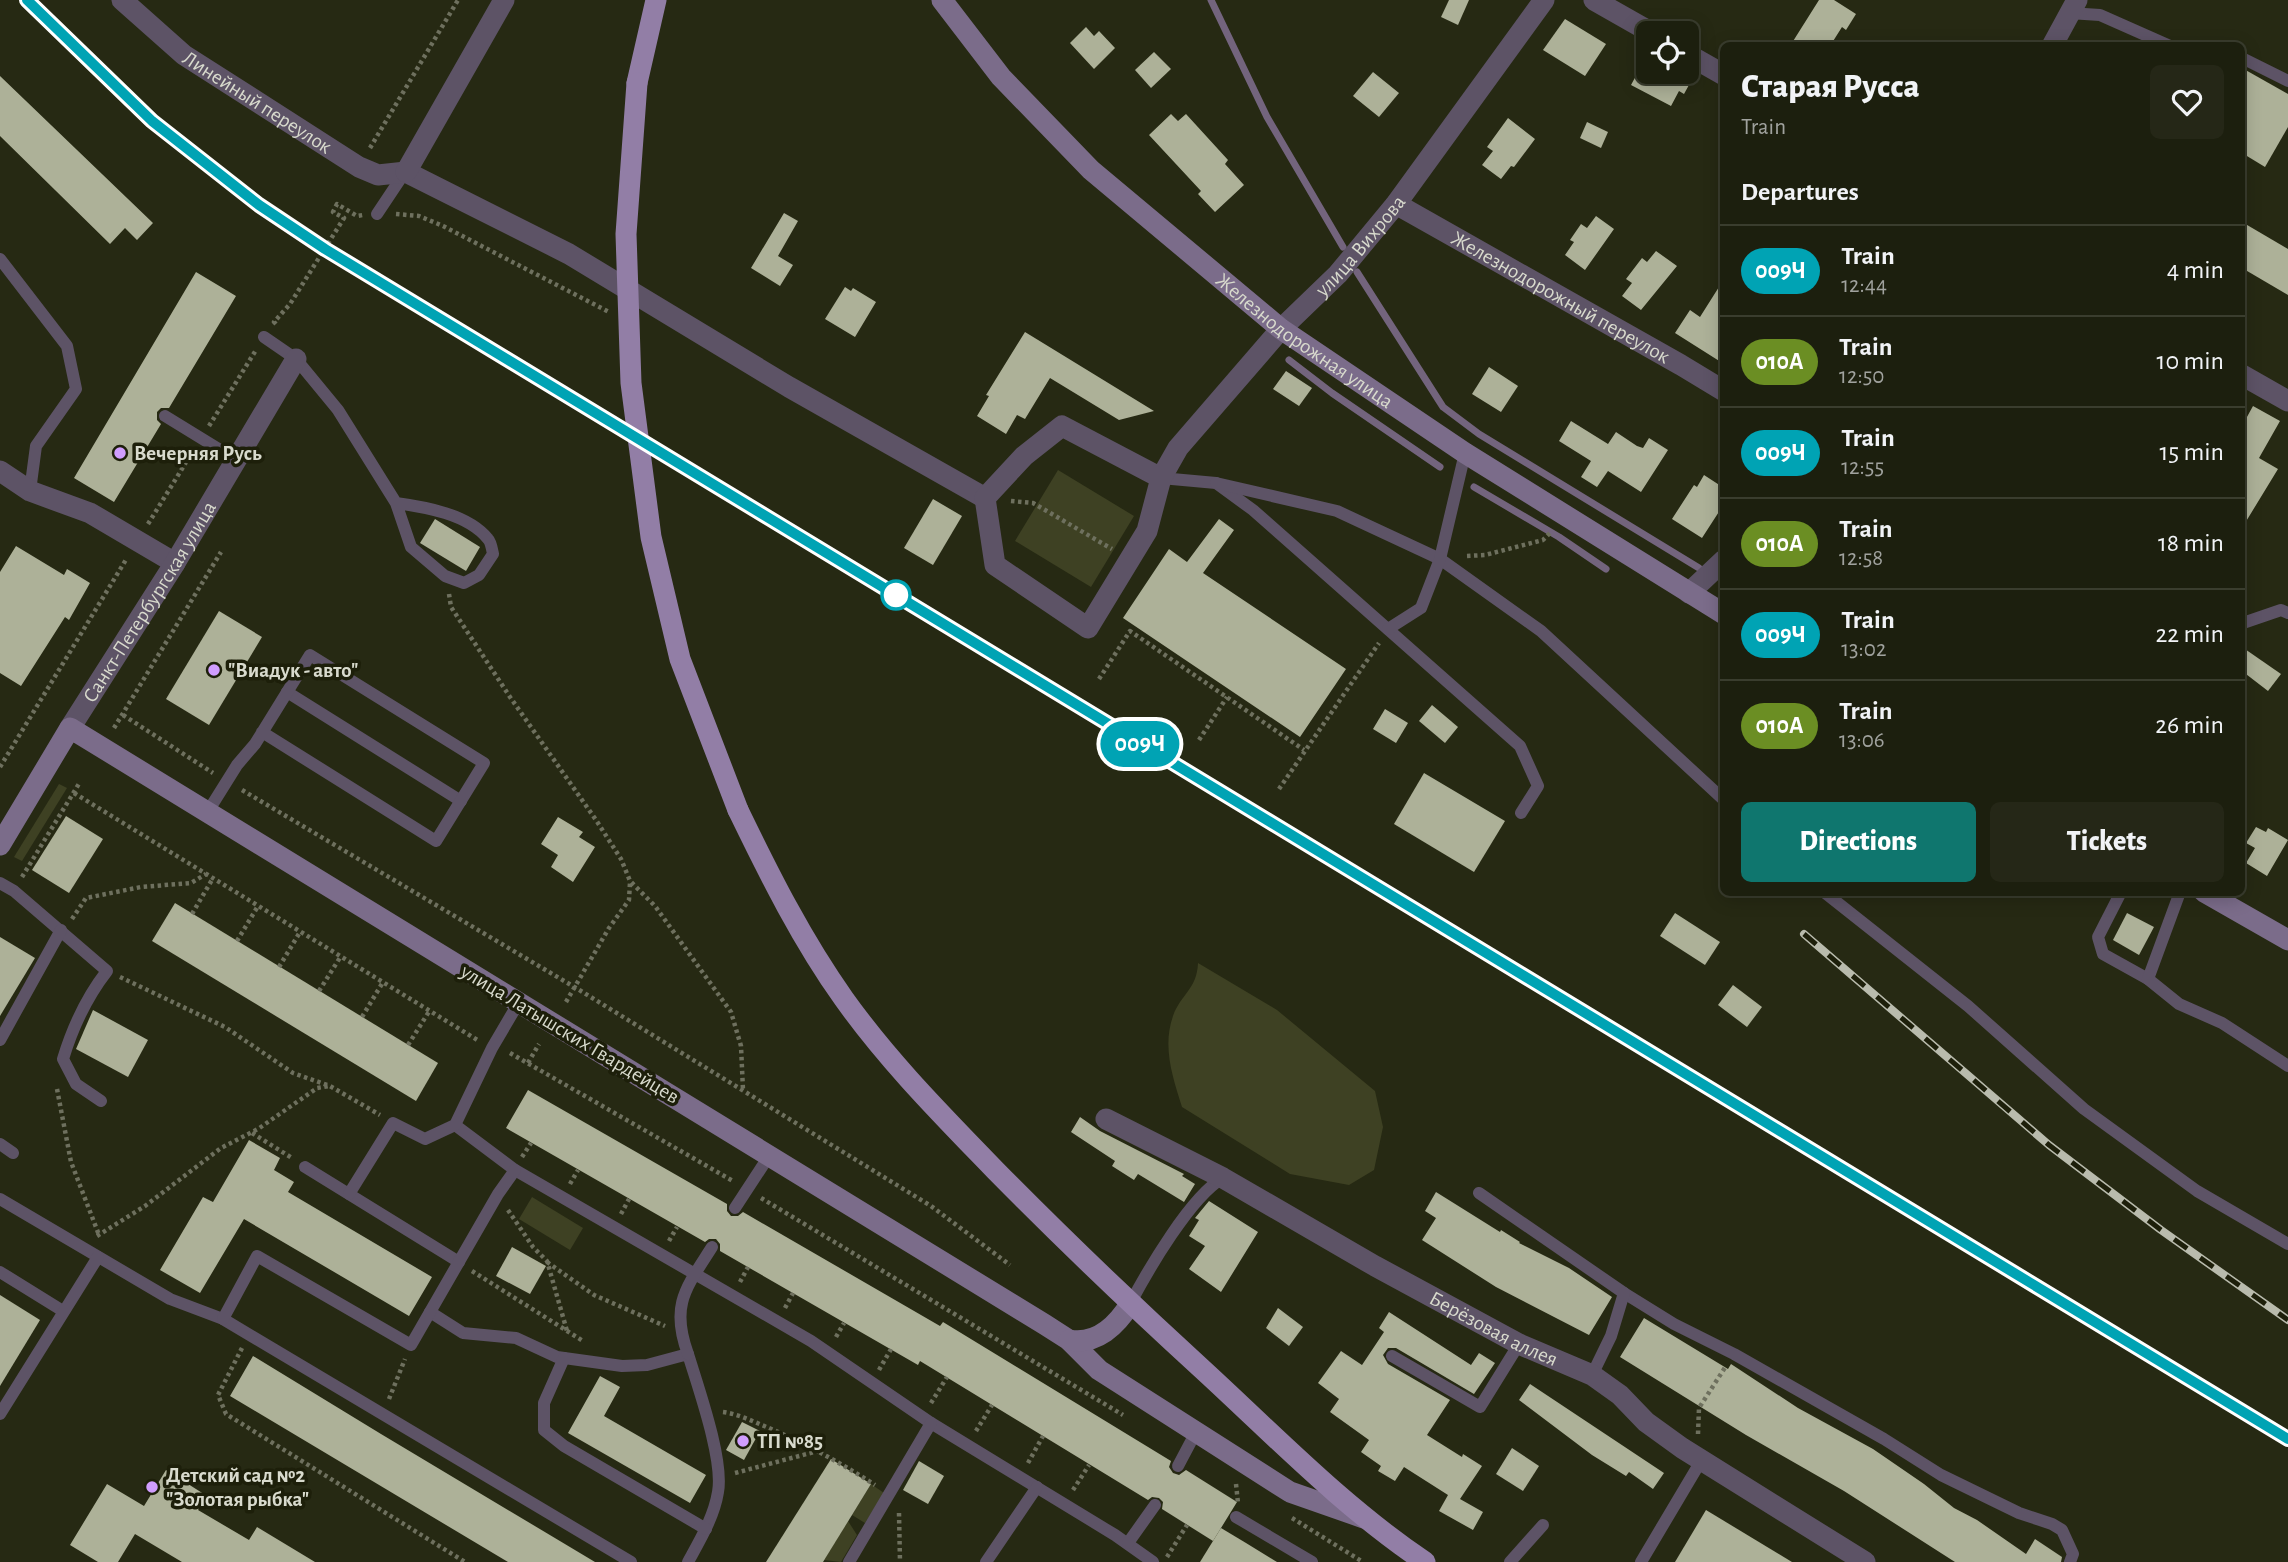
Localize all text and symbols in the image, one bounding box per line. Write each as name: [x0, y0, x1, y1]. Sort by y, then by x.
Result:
map controls: [1636, 21, 1699, 84]
button: locate: [1636, 21, 1699, 84]
street label: Линейный переулок: [179, 47, 336, 157]
button: heart: [2150, 65, 2224, 139]
text: Старая Русса: [1741, 71, 1919, 104]
text: Train: [1741, 116, 1786, 139]
text: Departures: [1741, 179, 1859, 205]
street label: улица Вихрова: [1311, 191, 1409, 301]
street label: Железнодорожный переулок: [1448, 227, 1674, 367]
text: Train: [1841, 243, 1895, 269]
text: 4 min: [2167, 257, 2224, 283]
text: 009Ч: [1755, 259, 1806, 283]
street label: Железнодорожная улица: [1212, 269, 1397, 412]
text: 12:44: [1841, 274, 1887, 297]
text: Train: [1839, 334, 1892, 360]
text: 10 min: [2157, 348, 2224, 374]
text: 010А: [1755, 350, 1804, 374]
text: 12:50: [1839, 365, 1884, 388]
text: Train: [1841, 425, 1895, 451]
text: 15 min: [2159, 439, 2224, 465]
text: 009Ч: [1755, 441, 1806, 465]
place label: Вечерняя Русь: [134, 443, 262, 464]
marker: Вечерняя Русь: [112, 445, 128, 461]
text: 12:55: [1841, 456, 1884, 479]
street label: Санкт-Петербургская улица: [79, 497, 220, 706]
text: Train: [1839, 516, 1892, 542]
text: 18 min: [2158, 530, 2224, 556]
text: 010А: [1755, 532, 1804, 556]
text: 12:58: [1839, 547, 1883, 570]
unlabelled marker: [881, 580, 911, 610]
text: Train: [1841, 607, 1895, 633]
text: 22 min: [2156, 621, 2224, 647]
text: 009Ч: [1755, 623, 1806, 647]
text: 13:02: [1841, 638, 1886, 661]
place label: "Виадук - авто": [228, 660, 358, 681]
marker: "Виадук - авто": [206, 662, 222, 678]
text: Train: [1839, 698, 1892, 724]
text: 26 min: [2155, 712, 2224, 738]
text: 010А: [1755, 714, 1804, 738]
line badge: 009Ч: [1091, 721, 1189, 767]
text: 13:06: [1839, 729, 1885, 752]
text: 009Ч: [1114, 732, 1166, 756]
button: Directions: [1741, 802, 1976, 882]
button: Tickets: [1990, 802, 2224, 882]
street label: улица Латышских Гвардейцев: [456, 960, 683, 1108]
street label: Берёзовая аллея: [1426, 1287, 1561, 1370]
place label: ТП №85: [757, 1431, 823, 1452]
marker: ТП №85: [735, 1433, 751, 1449]
place label: Детский сад №2 "Золотая рыбка": [166, 1465, 309, 1510]
marker: Детский сад №2 "Золотая рыбка": [144, 1479, 160, 1495]

